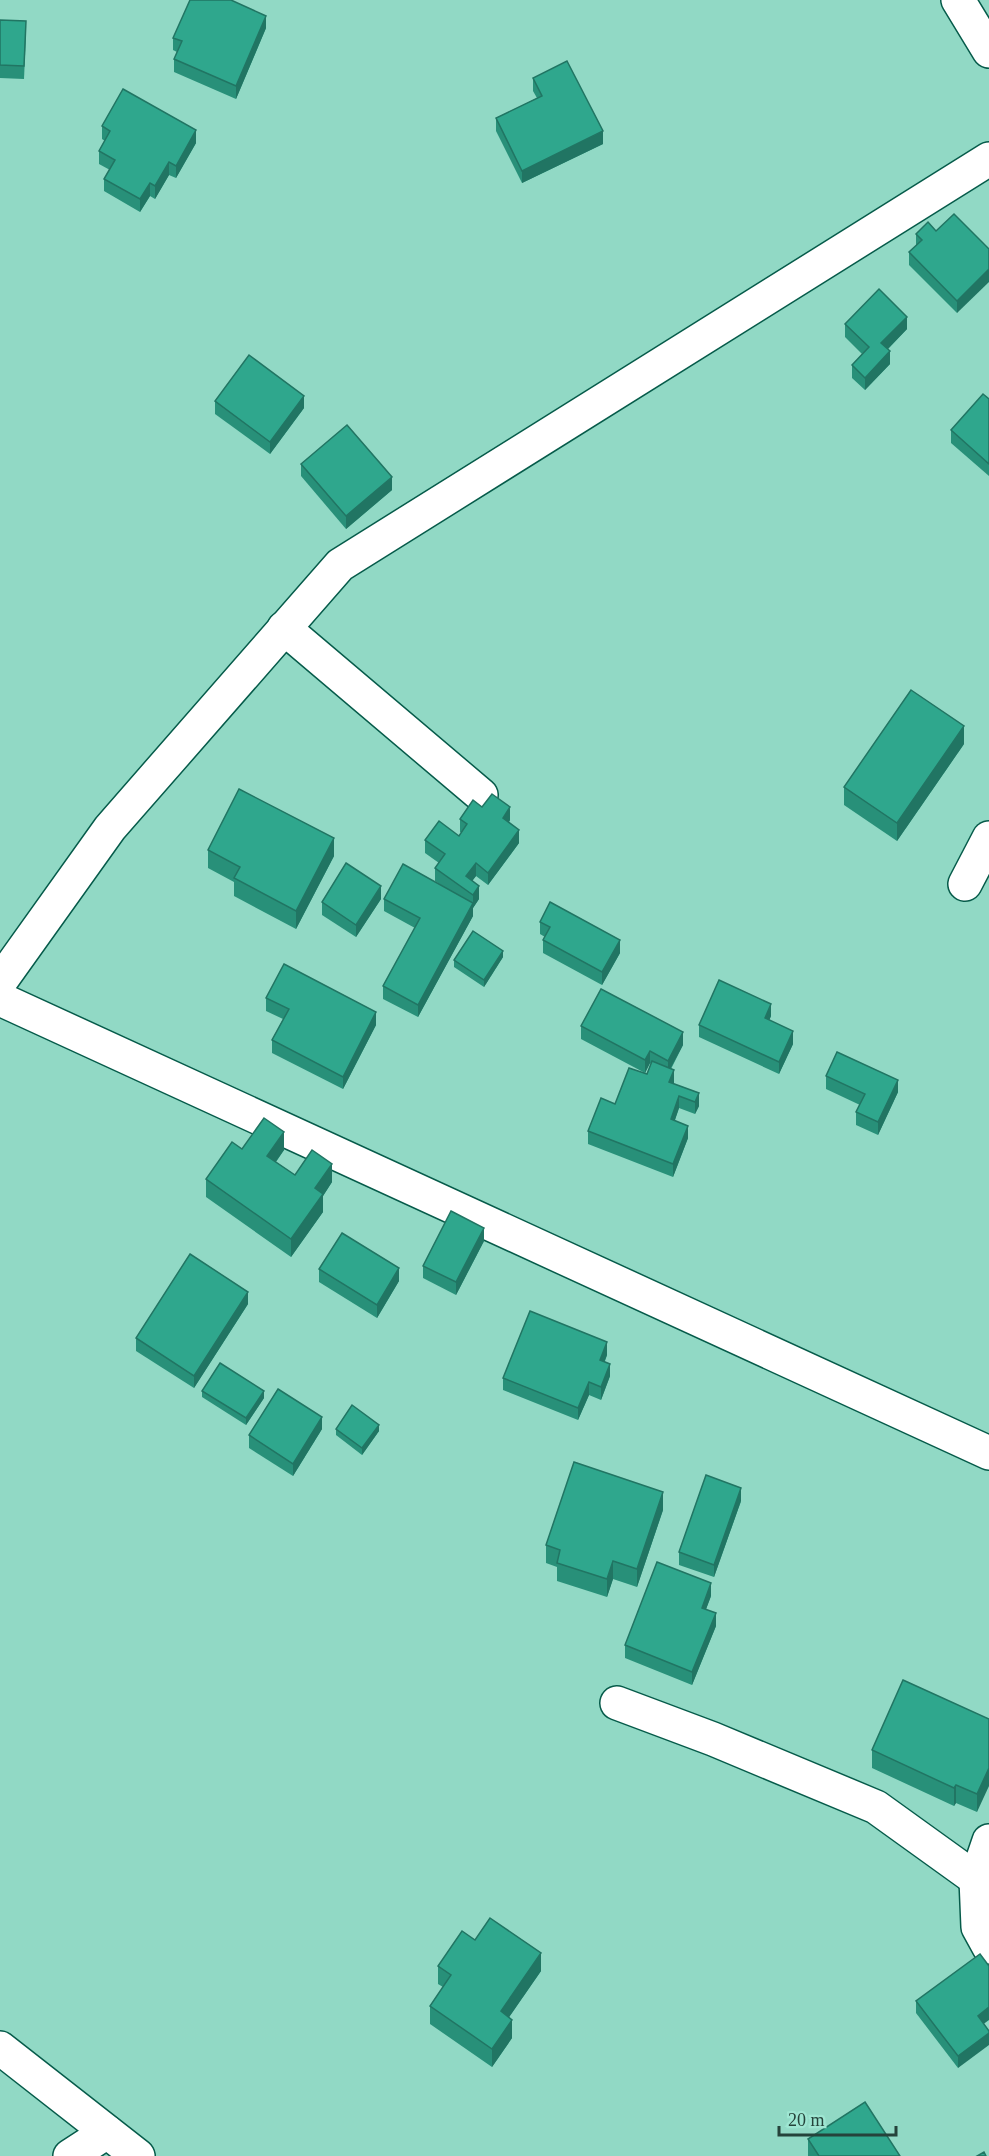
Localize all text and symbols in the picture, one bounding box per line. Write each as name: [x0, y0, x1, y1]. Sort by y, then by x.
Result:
scale bar: [779, 2099, 896, 2137]
text: 20 m: [788, 2110, 825, 2130]

